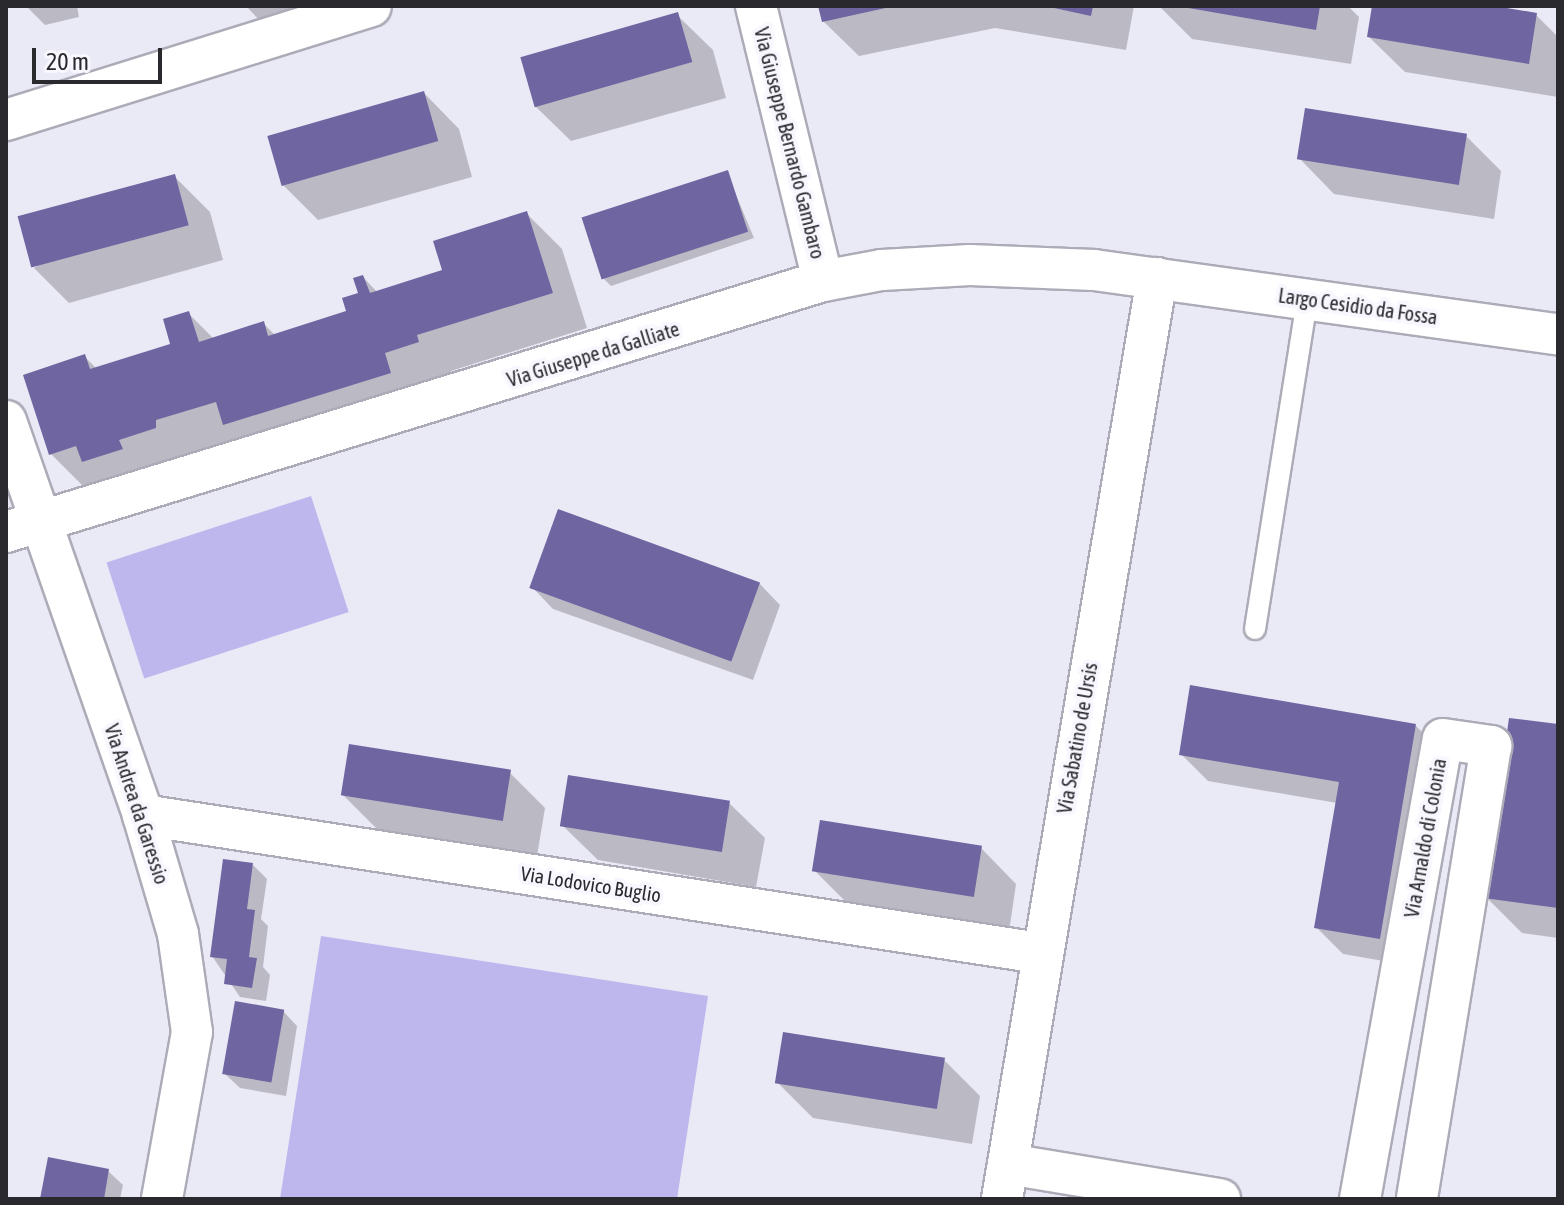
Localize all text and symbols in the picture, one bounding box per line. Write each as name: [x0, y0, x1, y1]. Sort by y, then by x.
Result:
street label: Via Giuseppe Bernardo Gambaro: [750, 25, 830, 261]
scale bar: [36, 32, 166, 82]
text: 20 m: [46, 48, 89, 75]
street label: Largo Cesidio da Fossa: [1277, 283, 1439, 329]
street label: Via Giuseppe da Galliate: [504, 316, 682, 392]
street label: Via Sabatino de Ursis: [1052, 661, 1102, 815]
street label: Via Andrea da Garessio: [100, 721, 174, 887]
street label: Via Arnaldo di Colonia: [1399, 757, 1451, 919]
street label: Via Lodovico Buglio: [519, 861, 663, 907]

